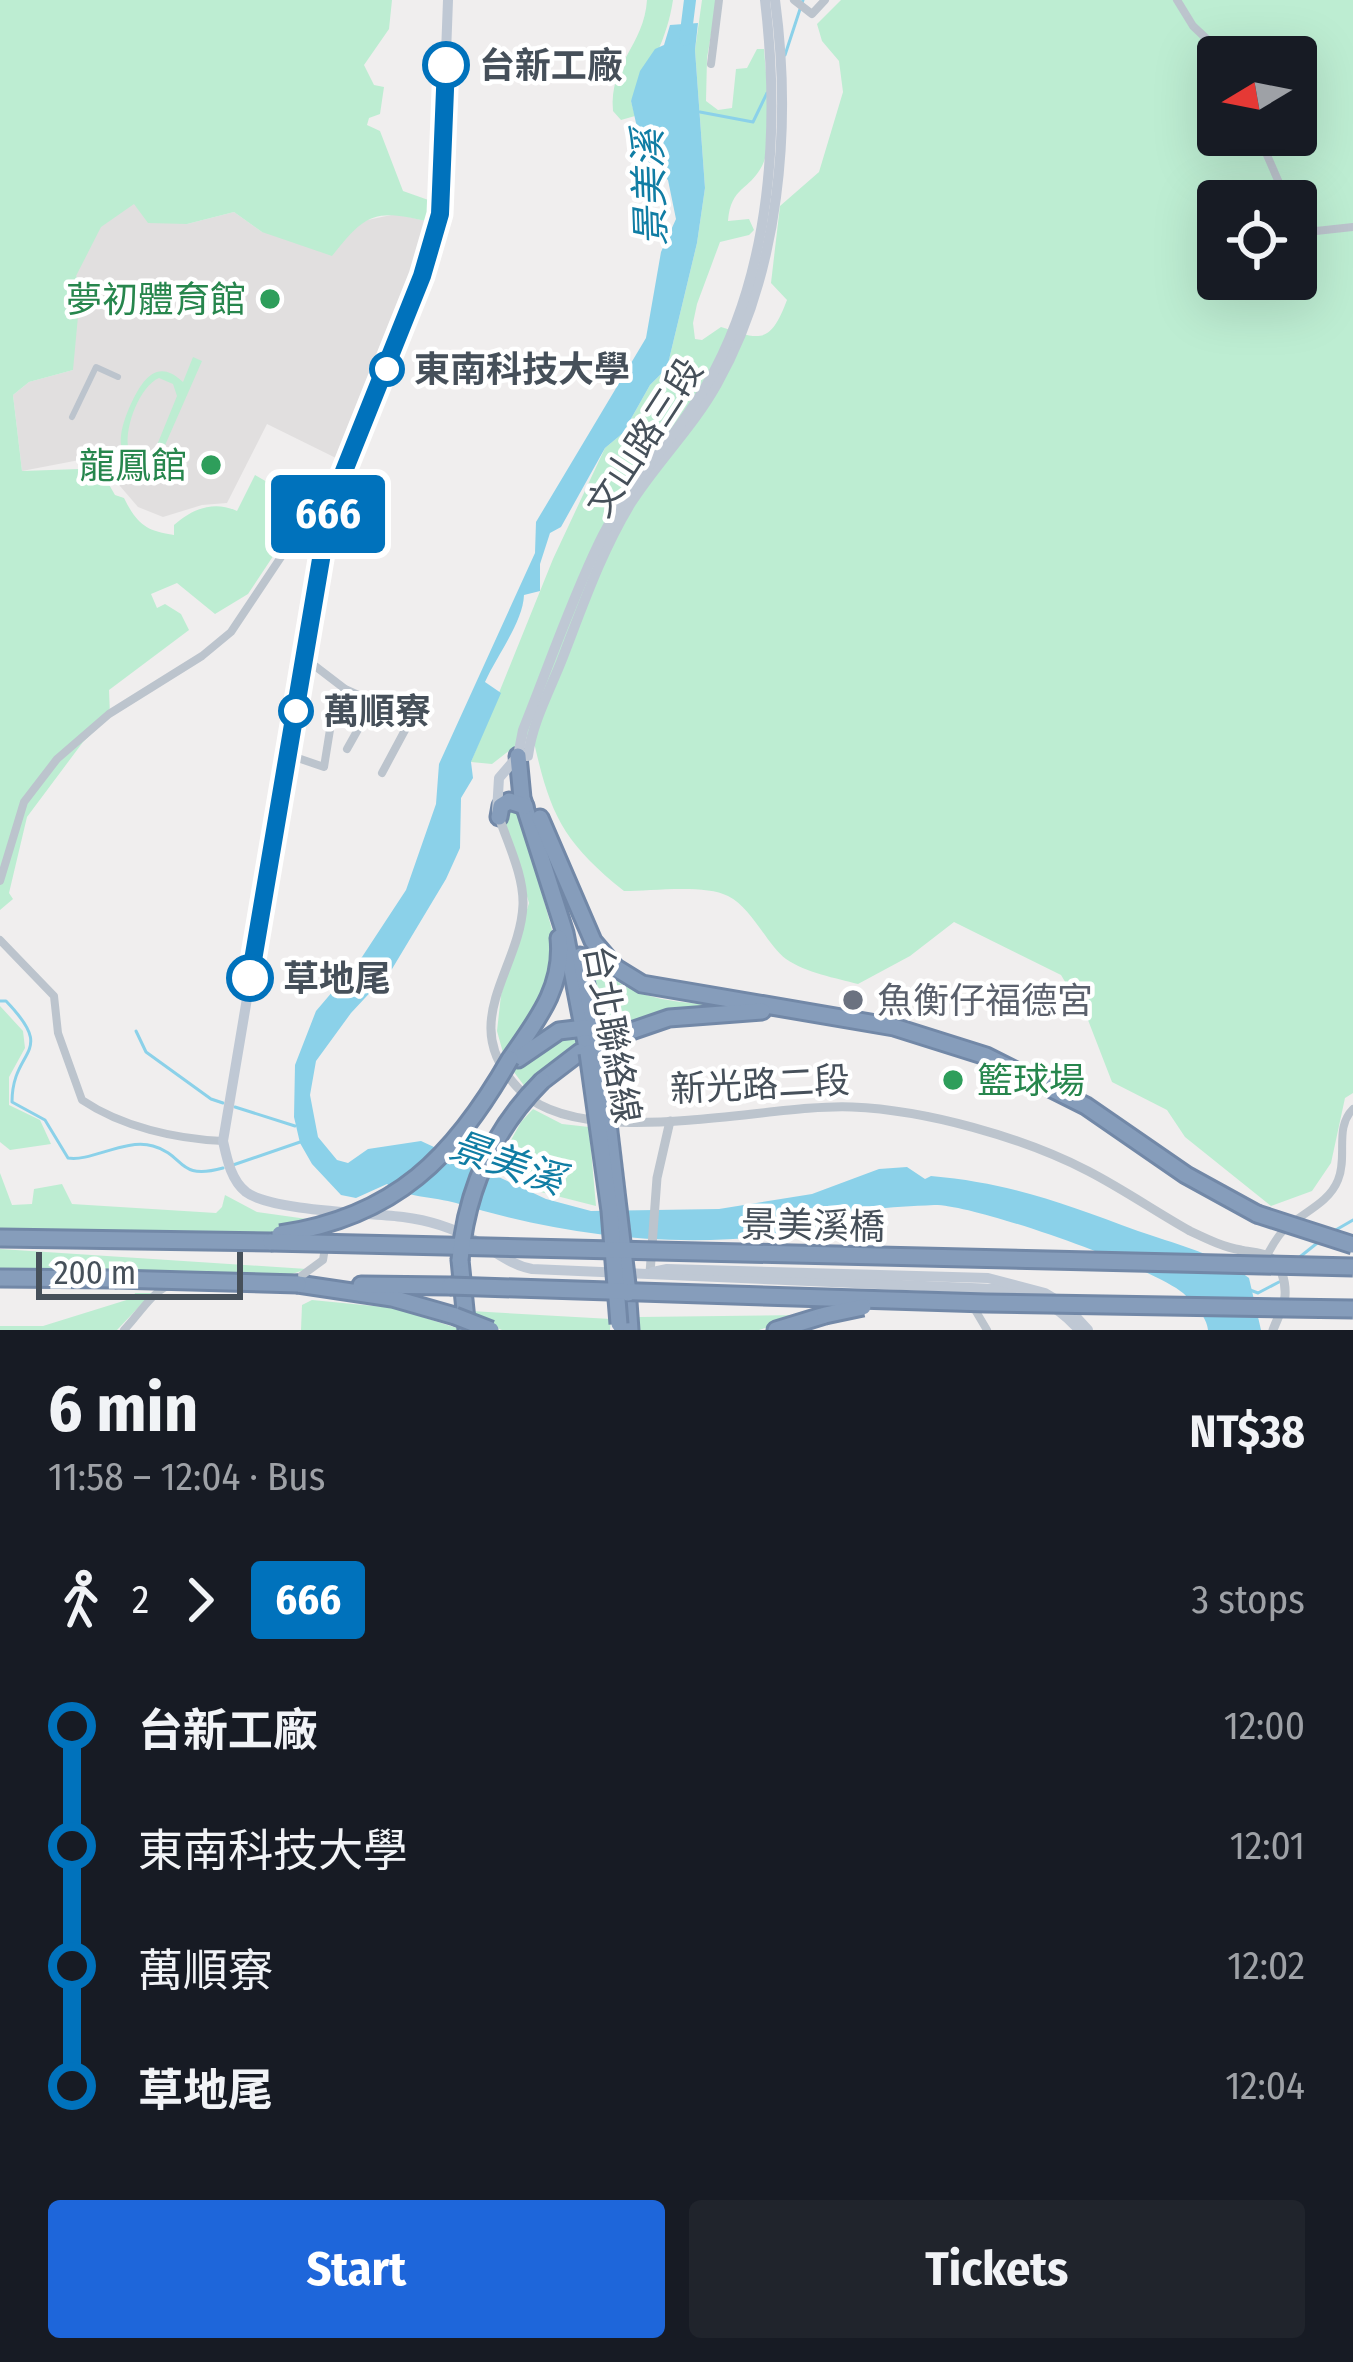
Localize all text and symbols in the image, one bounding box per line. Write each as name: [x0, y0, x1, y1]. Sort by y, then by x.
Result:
north arrow: [1197, 36, 1317, 156]
map controls: [1197, 36, 1317, 300]
marker: 台新工廠: [424, 43, 468, 87]
place label: 台新工廠: [479, 44, 623, 88]
water label: 景美溪: [625, 124, 675, 247]
button: locate: [1197, 180, 1317, 300]
place label: 夢初體育館: [66, 278, 246, 322]
marker: 夢初體育館: [257, 286, 283, 312]
place label: 東南科技大學: [414, 348, 630, 392]
street label: 文山路三段: [577, 350, 712, 525]
marker: 東南科技大學: [371, 353, 403, 385]
place label: 龍鳳館: [79, 444, 187, 488]
marker: 龍鳳館: [198, 452, 224, 478]
line badge: 666: [259, 475, 397, 553]
text: 666: [295, 489, 361, 539]
place label: 萬順寮: [323, 690, 431, 734]
marker: 萬順寮: [280, 695, 312, 727]
street label: 台北聯絡線: [575, 942, 649, 1127]
marker: 草地尾: [228, 956, 272, 1000]
place label: 草地尾: [283, 957, 391, 1001]
place label: 魚衡仔福德宮: [877, 979, 1093, 1023]
marker: 魚衡仔福德宮: [840, 987, 866, 1013]
street label: 新光路二段: [669, 1058, 851, 1112]
place label: 籃球場: [977, 1059, 1085, 1103]
marker: 籃球場: [940, 1067, 966, 1093]
water label: 景美溪: [444, 1122, 574, 1205]
street label: 景美溪橋: [741, 1203, 885, 1249]
scale bar: [36, 1246, 243, 1299]
text: 200 m: [54, 1253, 136, 1293]
text: 6 min: [48, 1369, 198, 1448]
text: NT$38: [1189, 1405, 1305, 1459]
text: 11:58 – 12:04 · Bus: [48, 1454, 325, 1500]
icon: walk: [48, 1567, 114, 1633]
icon: forward: [167, 1567, 233, 1633]
text: 666: [275, 1575, 341, 1625]
text: 2: [132, 1577, 149, 1623]
text: 3 stops: [1192, 1577, 1305, 1623]
text: 12:00: [1224, 1703, 1305, 1749]
text: 台新工廠: [138, 1704, 318, 1758]
text: 12:01: [1230, 1823, 1305, 1869]
text: 東南科技大學: [138, 1824, 408, 1878]
text: 12:02: [1227, 1943, 1305, 1989]
text: 萬順寮: [138, 1944, 273, 1998]
text: 12:04: [1225, 2063, 1305, 2109]
text: 草地尾: [138, 2064, 273, 2118]
button: Start: [48, 2200, 665, 2338]
button: Tickets: [689, 2200, 1305, 2338]

